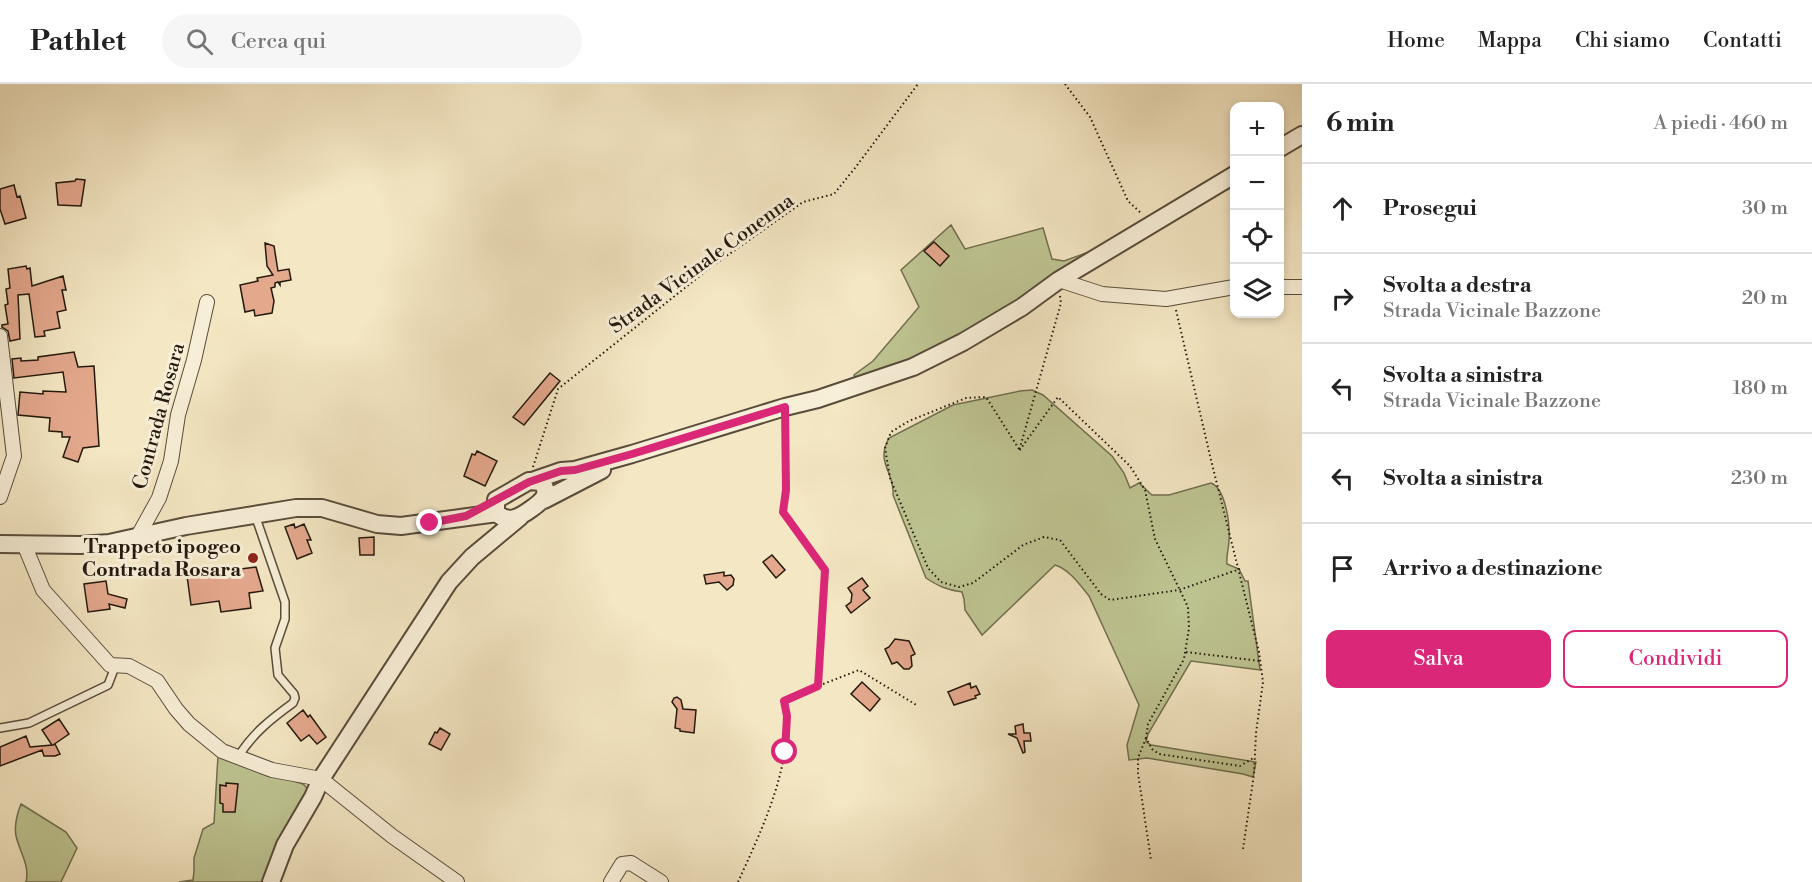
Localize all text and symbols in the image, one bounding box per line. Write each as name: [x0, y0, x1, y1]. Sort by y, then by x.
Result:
search box: [162, 14, 582, 68]
text: Pathlet: [30, 24, 126, 59]
icon: search: [183, 25, 216, 58]
text: Cerca qui: [231, 28, 326, 55]
text: Home: [1387, 28, 1445, 54]
text: Mappa: [1478, 28, 1542, 54]
text: Chi siamo: [1575, 28, 1670, 54]
text: Contatti: [1703, 28, 1782, 54]
map controls: [1230, 102, 1284, 318]
button: +: [1230, 102, 1284, 156]
text: 6 min: [1326, 107, 1394, 139]
text: A piedi · 460 m: [1653, 111, 1788, 136]
button: −: [1230, 156, 1284, 210]
street label: Strada Vicinale Conenna: [605, 188, 800, 340]
icon: ahead: [1326, 192, 1359, 225]
text: Prosegui: [1383, 195, 1477, 222]
text: 30 m: [1742, 196, 1788, 221]
button: locate: [1230, 210, 1284, 264]
button: layers: [1230, 264, 1284, 318]
text: Svolta a destra: [1383, 272, 1532, 299]
icon: right: [1326, 282, 1359, 315]
text: 20 m: [1742, 286, 1788, 311]
text: Strada Vicinale Bazzone: [1383, 299, 1601, 324]
street label: Contrada Rosara: [128, 340, 191, 492]
text: Svolta a sinistra: [1383, 362, 1543, 389]
icon: left: [1326, 372, 1359, 405]
text: 180 m: [1733, 376, 1788, 401]
text: Strada Vicinale Bazzone: [1383, 389, 1601, 414]
icon: left: [1326, 462, 1359, 495]
text: Svolta a sinistra: [1383, 465, 1543, 492]
text: 230 m: [1731, 466, 1788, 491]
route end: [416, 509, 442, 535]
place label: Trappeto ipogeo Contrada Rosara: [82, 535, 241, 583]
marker: Trappeto ipogeo Contrada Rosara: [246, 551, 260, 565]
icon: arrive: [1326, 552, 1359, 585]
text: Arrivo a destinazione: [1383, 555, 1603, 582]
button: Salva: [1326, 630, 1551, 688]
button: Condividi: [1563, 630, 1788, 688]
route start: [771, 738, 797, 764]

